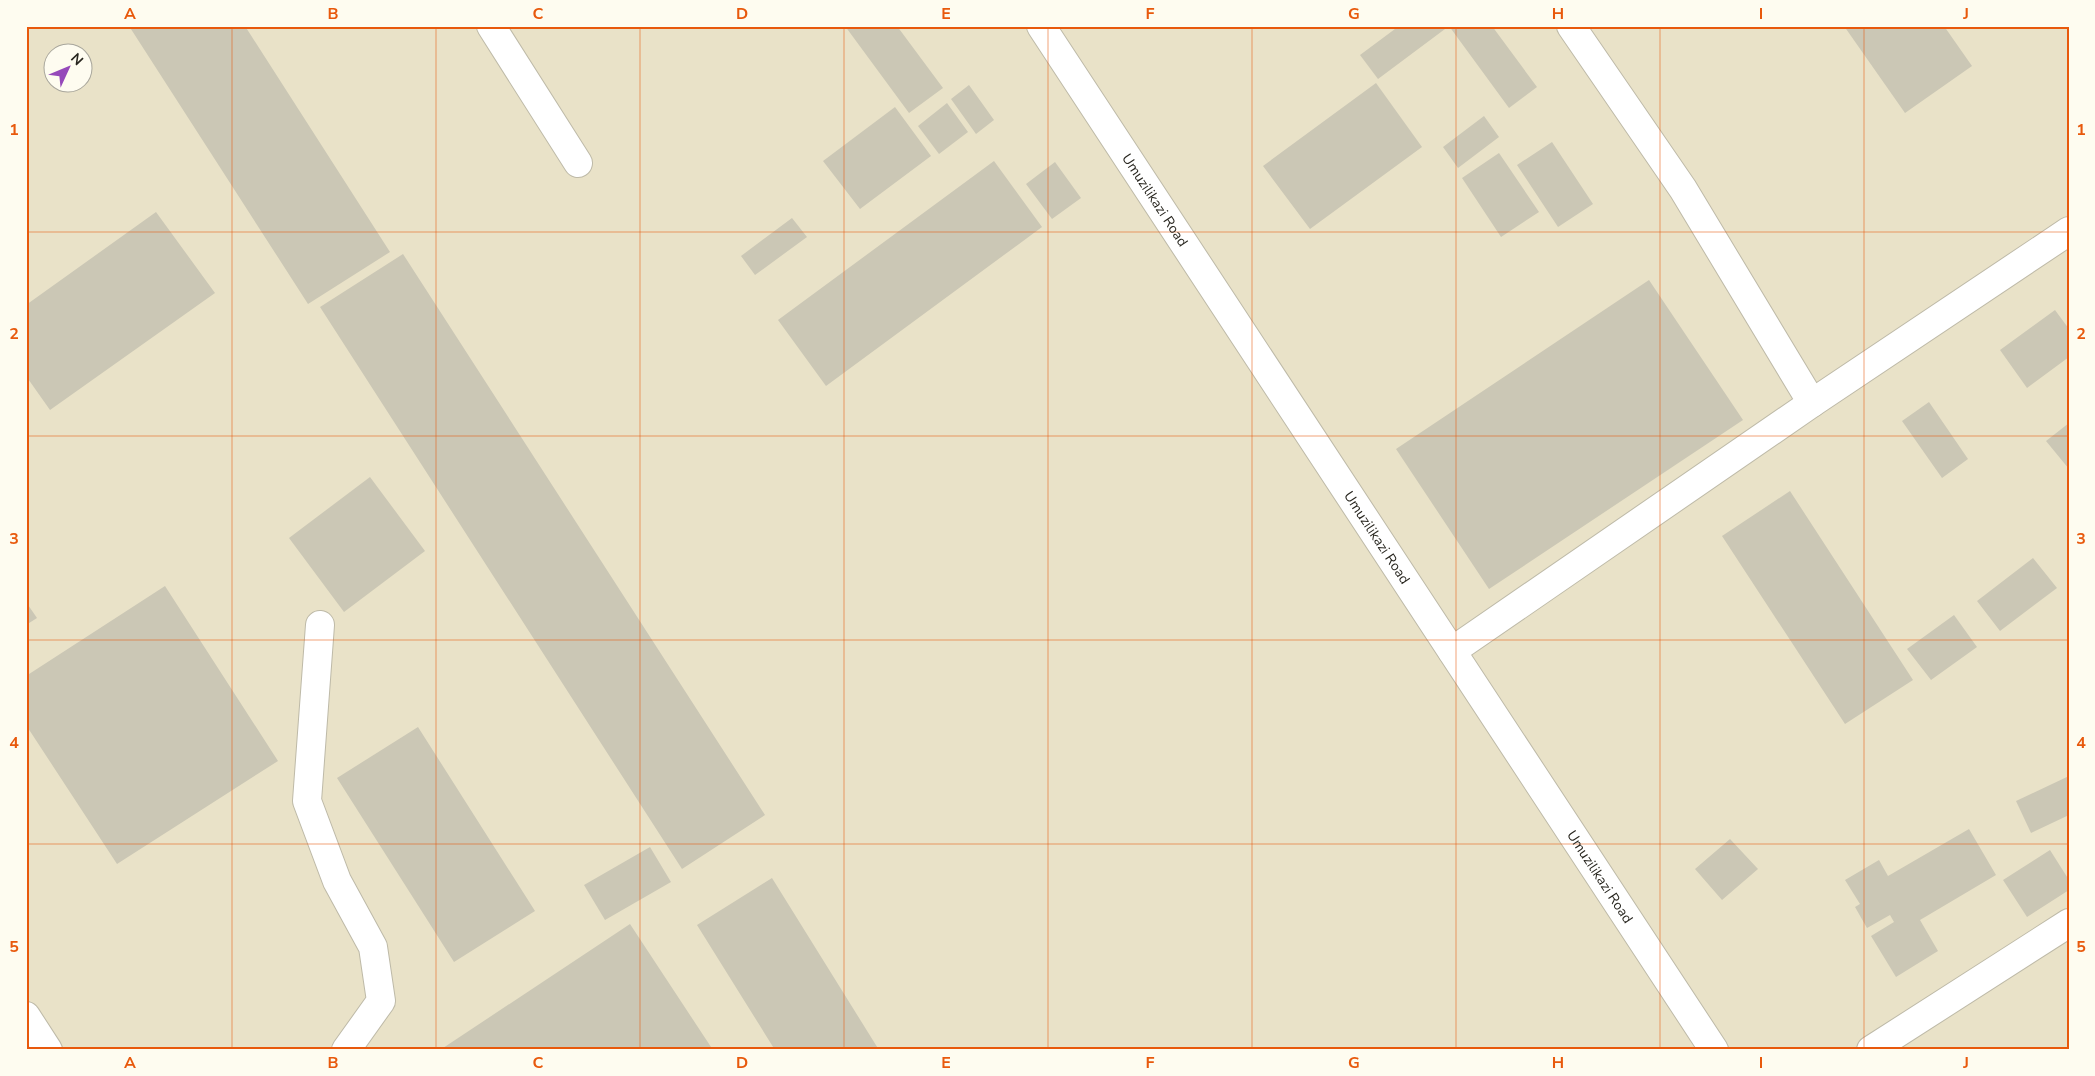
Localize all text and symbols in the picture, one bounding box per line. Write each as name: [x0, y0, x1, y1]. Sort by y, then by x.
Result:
text: A: [124, 3, 136, 25]
text: B: [327, 3, 339, 25]
text: C: [533, 3, 544, 25]
text: D: [736, 3, 748, 25]
text: E: [941, 3, 951, 25]
text: F: [1146, 3, 1155, 25]
text: G: [1348, 3, 1360, 25]
text: H: [1552, 3, 1564, 25]
text: I: [1759, 3, 1763, 25]
text: J: [1962, 3, 1969, 25]
north arrow: [42, 42, 92, 92]
text: N: [67, 49, 87, 70]
text: 1: [9, 119, 19, 141]
text: 1: [2076, 119, 2086, 141]
street label: Umuzilikazi Road: [1118, 150, 1193, 250]
text: 2: [9, 323, 19, 345]
text: 2: [2076, 323, 2086, 345]
street label: Umuzilikazi Road: [1340, 487, 1415, 588]
text: 3: [9, 528, 19, 550]
text: 3: [2076, 528, 2086, 550]
text: 4: [9, 732, 19, 754]
text: 4: [2076, 732, 2086, 754]
street label: Umuzilikazi Road: [1563, 827, 1638, 927]
text: 5: [9, 936, 19, 958]
text: 5: [2076, 936, 2086, 958]
text: A: [124, 1052, 136, 1074]
text: B: [327, 1052, 339, 1074]
text: C: [533, 1052, 544, 1074]
text: D: [736, 1052, 748, 1074]
text: E: [941, 1052, 951, 1074]
text: F: [1146, 1052, 1155, 1074]
text: G: [1348, 1052, 1360, 1074]
text: H: [1552, 1052, 1564, 1074]
text: I: [1759, 1052, 1763, 1074]
text: J: [1962, 1052, 1969, 1074]

